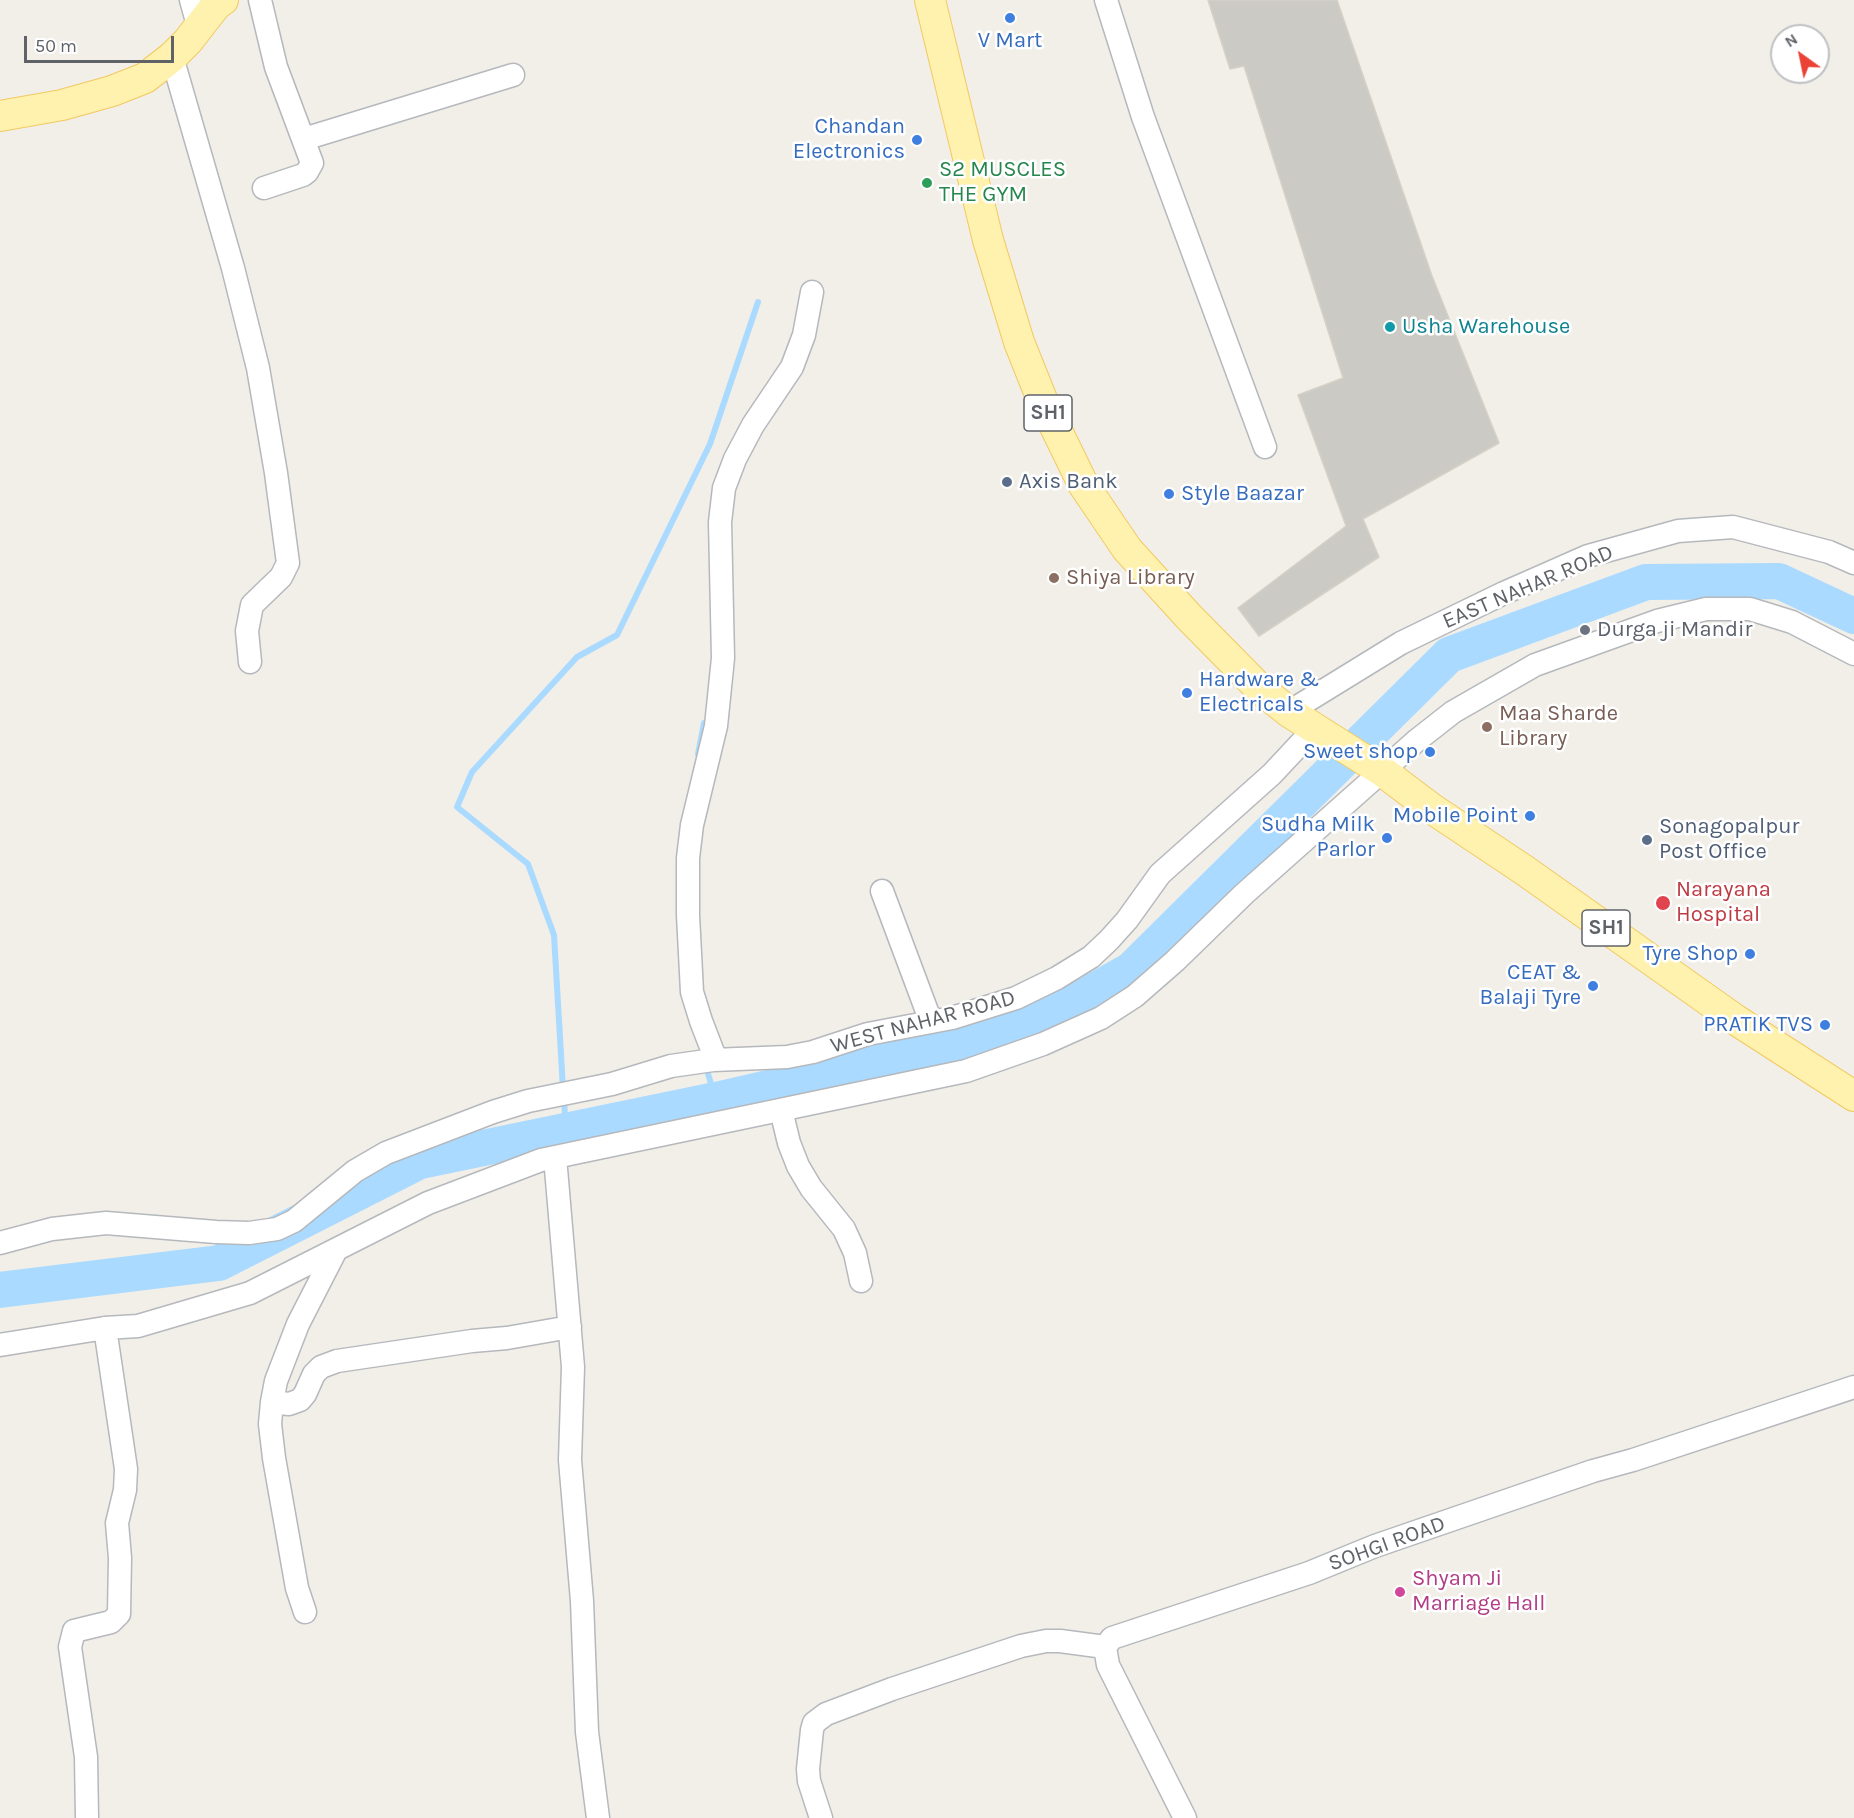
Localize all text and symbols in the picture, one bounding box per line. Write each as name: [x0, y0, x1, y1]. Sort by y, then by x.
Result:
marker: V Mart: [1003, 11, 1017, 25]
scale bar: [27, 24, 177, 62]
north arrow: [1770, 24, 1830, 84]
place label: V Mart: [978, 28, 1042, 54]
text: N: [1781, 29, 1801, 51]
text: 50 m: [35, 35, 77, 57]
place label: Chandan Electronics: [793, 114, 905, 166]
marker: Chandan Electronics: [910, 133, 924, 147]
place label: S2 MUSCLES THE GYM: [939, 157, 1066, 208]
marker: S2 MUSCLES THE GYM: [920, 176, 934, 190]
place label: Usha Warehouse: [1402, 314, 1570, 340]
marker: Usha Warehouse: [1383, 320, 1397, 334]
road number: SH1: [1024, 395, 1072, 431]
place label: Axis Bank: [1019, 469, 1118, 495]
marker: Axis Bank: [1000, 475, 1014, 489]
place label: Style Baazar: [1181, 481, 1304, 507]
marker: Style Baazar: [1162, 487, 1176, 501]
street label: EAST NAHAR ROAD: [1439, 539, 1617, 635]
place label: Shiya Library: [1066, 565, 1195, 591]
marker: Shiya Library: [1047, 571, 1061, 585]
place label: Durga ji Mandir: [1597, 617, 1752, 643]
marker: Durga ji Mandir: [1578, 623, 1592, 637]
place label: Hardware & Electricals: [1199, 667, 1319, 718]
marker: Hardware & Electricals: [1180, 686, 1194, 700]
place label: Maa Sharde Library: [1499, 701, 1618, 752]
marker: Maa Sharde Library: [1480, 720, 1494, 734]
place label: Sweet shop: [1303, 739, 1418, 765]
marker: Sweet shop: [1423, 745, 1437, 759]
place label: Mobile Point: [1393, 803, 1518, 829]
marker: Mobile Point: [1523, 809, 1537, 823]
place label: Sudha Milk Parlor: [1261, 812, 1375, 864]
place label: Sonagopalpur Post Office: [1659, 814, 1799, 866]
marker: Sudha Milk Parlor: [1380, 831, 1394, 845]
marker: Sonagopalpur Post Office: [1640, 833, 1654, 847]
place label: Narayana Hospital: [1676, 877, 1771, 928]
marker: Narayana Hospital: [1654, 894, 1672, 912]
road number: SH1: [1582, 910, 1630, 946]
place label: Tyre Shop: [1643, 941, 1738, 967]
marker: Tyre Shop: [1743, 947, 1757, 961]
place label: CEAT & Balaji Tyre: [1479, 960, 1581, 1011]
marker: CEAT & Balaji Tyre: [1586, 979, 1600, 993]
street label: WEST NAHAR ROAD: [828, 985, 1018, 1059]
place label: PRATIK TVS: [1703, 1012, 1813, 1038]
marker: PRATIK TVS: [1818, 1018, 1832, 1032]
street label: SOHGI ROAD: [1325, 1511, 1449, 1577]
place label: Shyam Ji Marriage Hall: [1412, 1566, 1545, 1618]
marker: Shyam Ji Marriage Hall: [1393, 1585, 1407, 1599]

